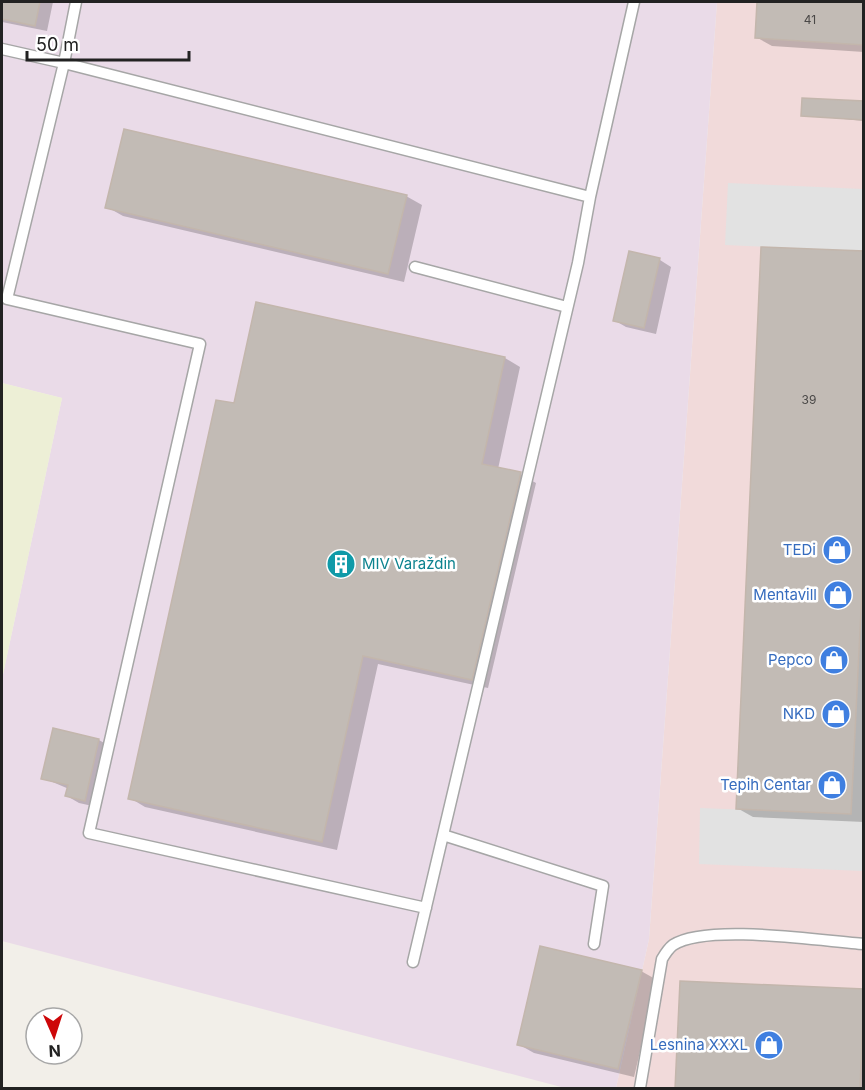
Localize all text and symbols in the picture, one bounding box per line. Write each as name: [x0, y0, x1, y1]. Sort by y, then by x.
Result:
house number: 41: [804, 12, 816, 27]
scale bar: [27, 24, 189, 62]
text: 50 m: [36, 34, 79, 55]
house number: 39: [802, 392, 816, 407]
shop icon: TEDi: [821, 534, 853, 566]
place label: TEDi: [783, 540, 816, 559]
building icon: MIV Varaždin: [325, 548, 357, 580]
place label: MIV Varaždin: [362, 554, 456, 573]
shop icon: Mentavill: [822, 579, 854, 611]
place label: Mentavill: [753, 585, 817, 604]
shop icon: Pepco: [818, 644, 850, 676]
place label: Pepco: [768, 650, 813, 669]
shop icon: NKD: [820, 698, 852, 730]
place label: NKD: [783, 704, 815, 723]
shop icon: Tepih Centar: [816, 769, 848, 801]
place label: Tepih Centar: [720, 775, 811, 794]
north arrow: [24, 1006, 84, 1066]
shop icon: Lesnina XXXL: [753, 1029, 785, 1061]
place label: Lesnina XXXL: [650, 1035, 748, 1054]
text: N: [48, 1041, 61, 1061]

